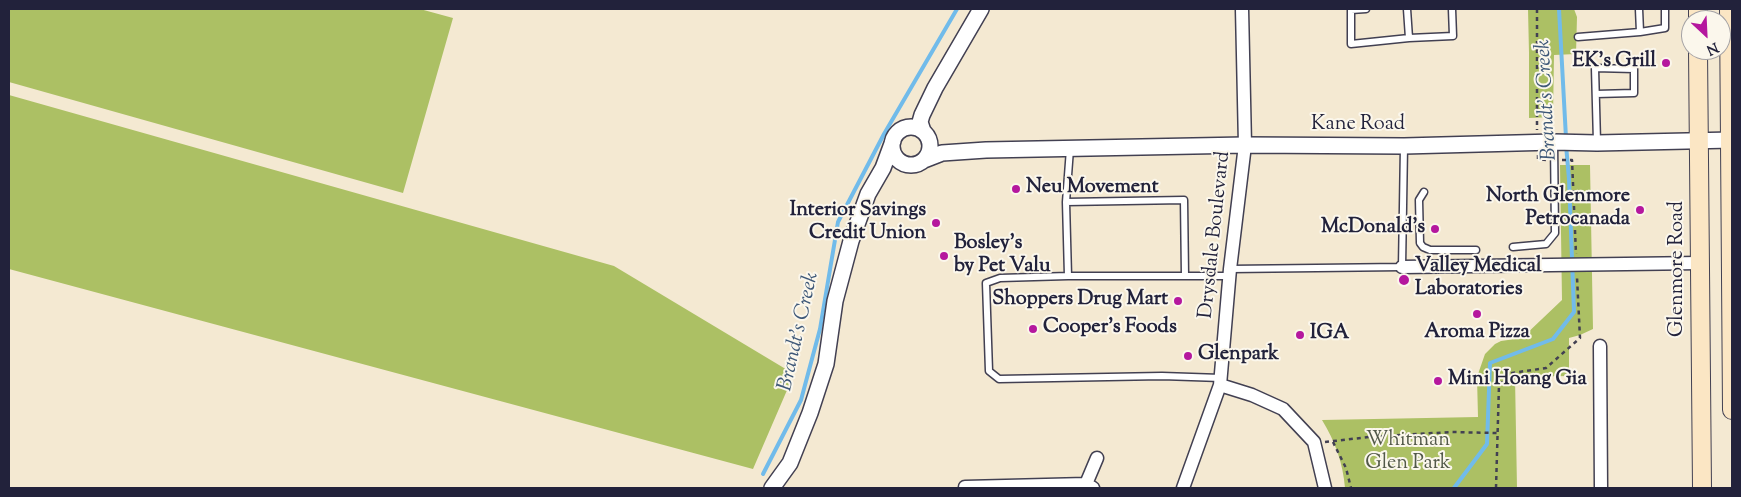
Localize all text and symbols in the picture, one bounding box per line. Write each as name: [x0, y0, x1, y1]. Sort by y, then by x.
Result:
north arrow: [1681, 10, 1731, 60]
text: N: [1703, 36, 1721, 59]
water label: Brandt's Creek: [1532, 39, 1564, 161]
place label: EK's Grill: [1572, 51, 1656, 75]
marker: EK's Grill: [1660, 57, 1672, 69]
street label: Kane Road: [1311, 114, 1405, 138]
street label: Drysdale Boulevard: [1195, 150, 1237, 320]
place label: Neu Movement: [1026, 177, 1159, 201]
marker: Neu Movement: [1010, 183, 1022, 195]
place label: North Glenmore Petrocanada: [1486, 186, 1630, 233]
place label: Interior Savings Credit Union: [790, 200, 926, 247]
street label: Glenmore Road: [1667, 201, 1691, 337]
marker: North Glenmore Petrocanada: [1634, 204, 1646, 216]
marker: Interior Savings Credit Union: [930, 217, 942, 229]
place label: McDonald's: [1321, 217, 1425, 241]
marker: McDonald's: [1429, 223, 1441, 235]
place label: Bosley's by Pet Valu: [954, 233, 1050, 280]
marker: Bosley's by Pet Valu: [938, 250, 950, 262]
place label: Valley Medical Laboratories: [1415, 256, 1541, 303]
water label: Brandt's Creek: [774, 270, 826, 394]
marker: Valley Medical Laboratories: [1397, 273, 1411, 287]
place label: Shoppers Drug Mart: [992, 289, 1168, 313]
marker: Shoppers Drug Mart: [1172, 295, 1184, 307]
marker: Aroma Pizza: [1471, 308, 1483, 320]
place label: Cooper's Foods: [1043, 317, 1177, 341]
place label: Aroma Pizza: [1424, 322, 1530, 346]
marker: Cooper's Foods: [1027, 323, 1039, 335]
place label: IGA: [1310, 323, 1349, 347]
marker: IGA: [1294, 329, 1306, 341]
place label: Glenpark: [1198, 344, 1279, 368]
marker: Glenpark: [1182, 350, 1194, 362]
place label: Mini Hoang Gia: [1448, 369, 1587, 393]
marker: Mini Hoang Gia: [1432, 375, 1444, 387]
park label: Whitman Glen Park: [1365, 430, 1451, 477]

